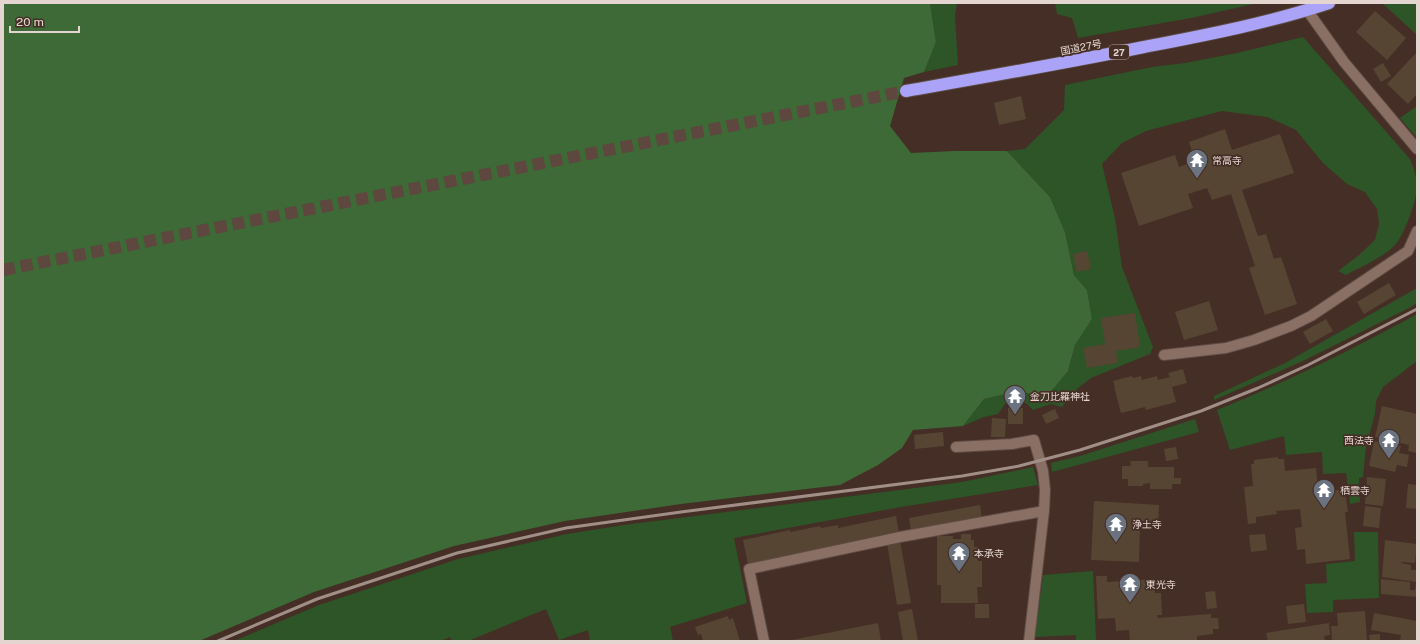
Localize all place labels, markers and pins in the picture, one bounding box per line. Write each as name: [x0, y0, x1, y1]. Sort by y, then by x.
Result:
temple icon: 常高寺: [1184, 147, 1210, 180]
place label: 常高寺: [1212, 154, 1242, 166]
temple icon: 金刀比羅神社: [1002, 383, 1028, 416]
place label: 金刀比羅神社: [1030, 390, 1090, 402]
temple icon: 西法寺: [1376, 427, 1402, 460]
place label: 西法寺: [1344, 434, 1374, 446]
temple icon: 栖雲寺: [1311, 477, 1337, 510]
place label: 栖雲寺: [1340, 484, 1370, 496]
temple icon: 浄土寺: [1103, 511, 1129, 544]
place label: 浄土寺: [1132, 518, 1162, 530]
temple icon: 本承寺: [946, 540, 972, 573]
place label: 本承寺: [974, 547, 1004, 559]
temple icon: 東光寺: [1117, 571, 1143, 604]
place label: 東光寺: [1146, 578, 1176, 590]

